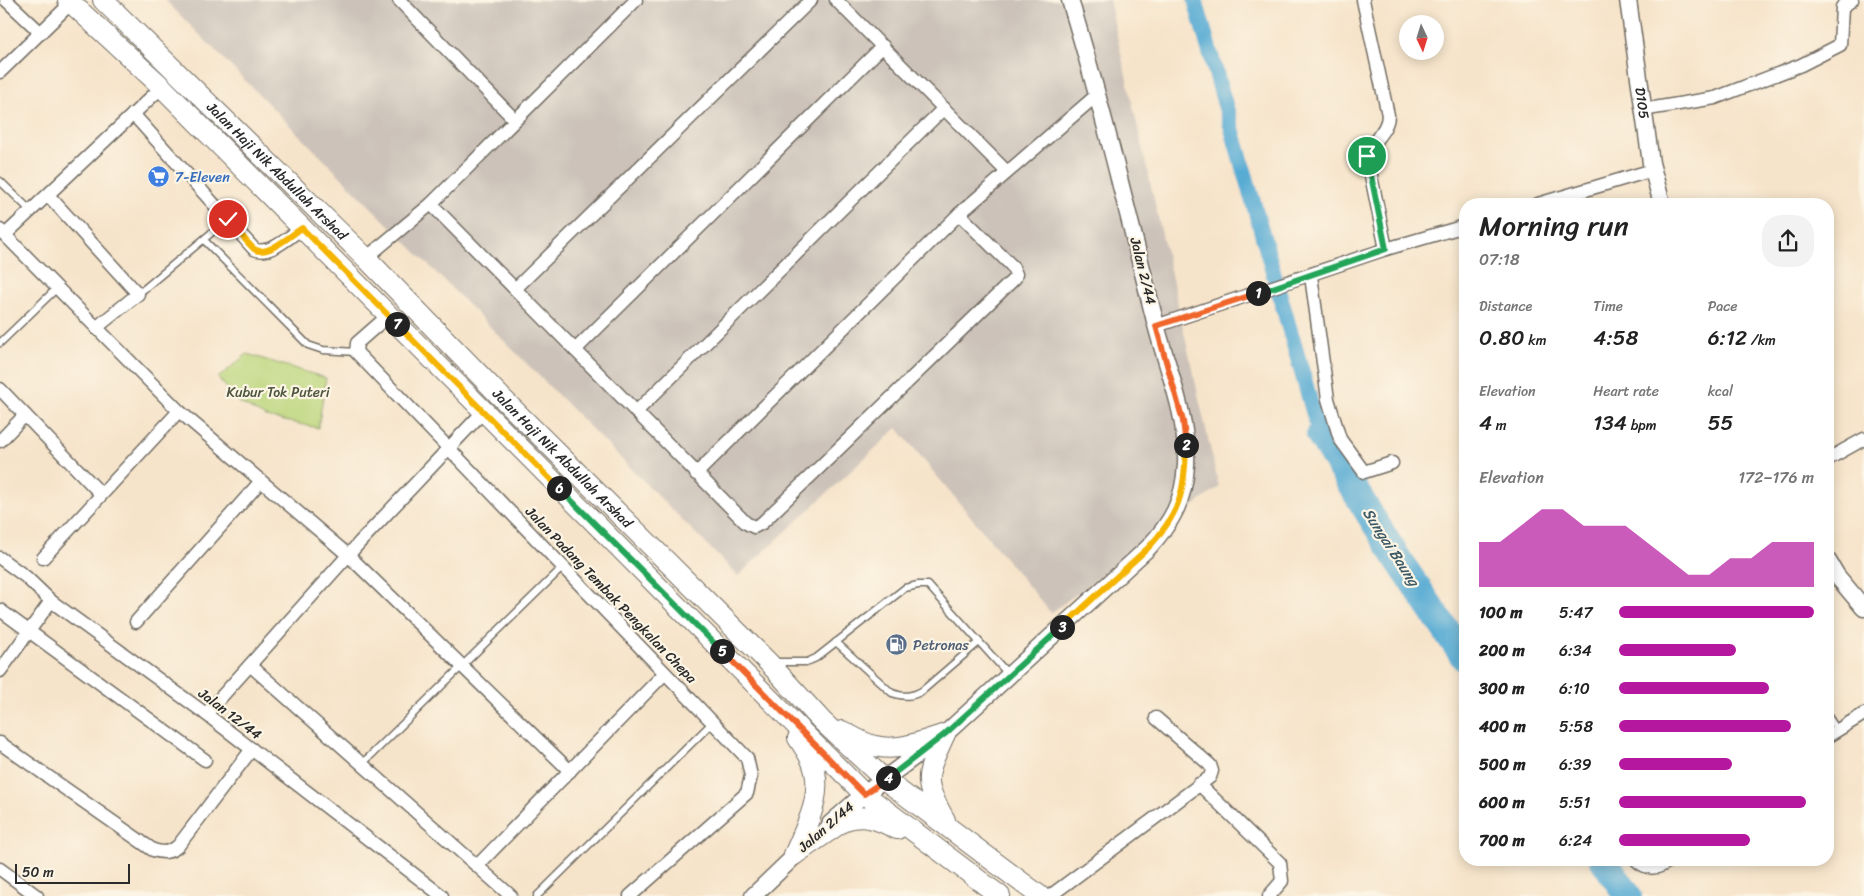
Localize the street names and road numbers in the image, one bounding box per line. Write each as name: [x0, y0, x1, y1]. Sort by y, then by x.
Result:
street label: D105: [1628, 85, 1657, 121]
street label: Jalan Haji Nik Abdullah Arshad: [200, 95, 355, 247]
street label: Jalan 2/44: [1122, 234, 1163, 307]
street label: Jalan Haji Nik Abdullah Arshad: [486, 382, 640, 535]
street label: Jalan Padang Tembak Pengkalan Chepa: [518, 500, 704, 690]
street label: Jalan 12/44: [192, 681, 267, 746]
street label: Jalan 2/44: [791, 795, 860, 860]

